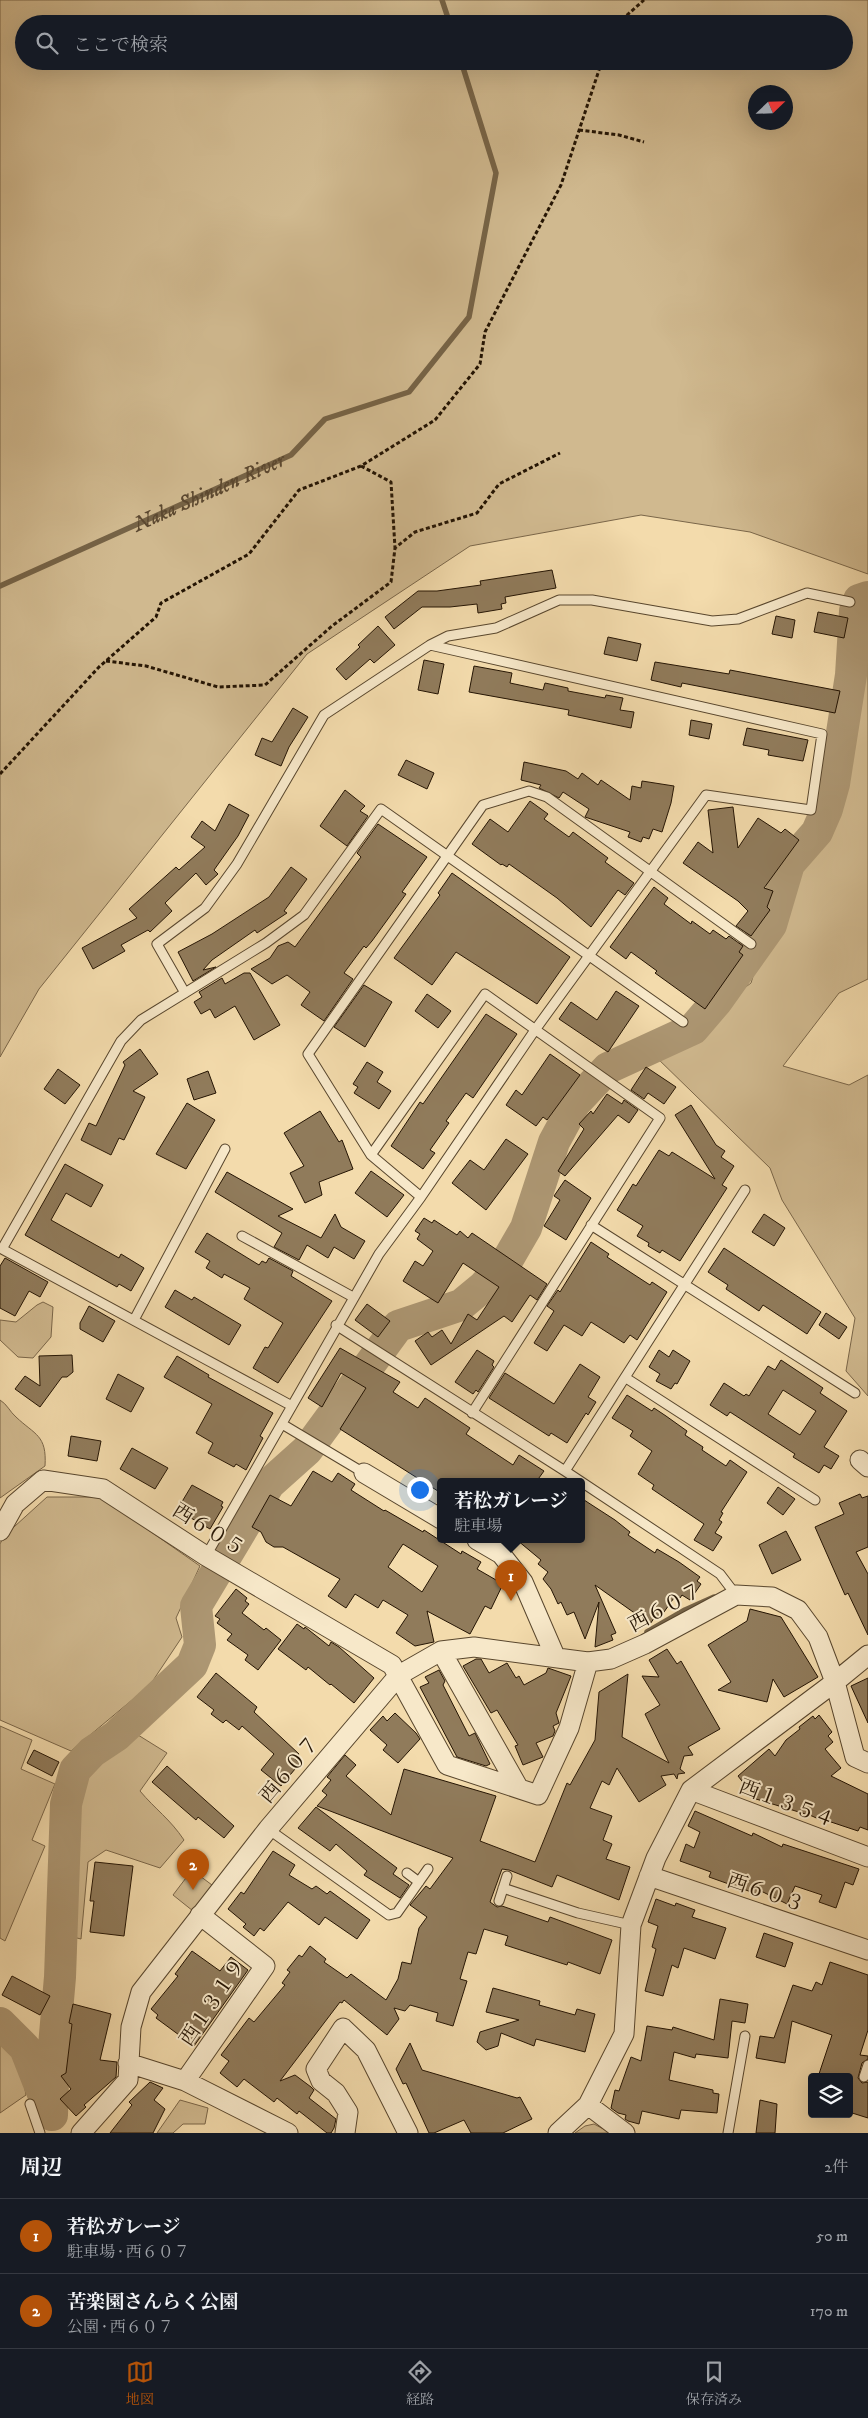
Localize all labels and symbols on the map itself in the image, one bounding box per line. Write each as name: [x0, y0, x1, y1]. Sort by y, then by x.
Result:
north arrow: [748, 85, 793, 130]
water label: Naka Shinden River: [128, 447, 291, 539]
your location: [407, 1477, 433, 1503]
street label: 西６０５: [168, 1498, 249, 1562]
pin: 1: [495, 1560, 527, 1601]
street label: 西６０７: [625, 1579, 707, 1638]
street label: 西６０７: [255, 1731, 325, 1809]
street label: 西１３５４: [735, 1775, 838, 1834]
pin: 2: [177, 1849, 209, 1890]
street label: 西６０３: [724, 1869, 807, 1918]
street label: 西１３１９: [175, 1954, 252, 2051]

